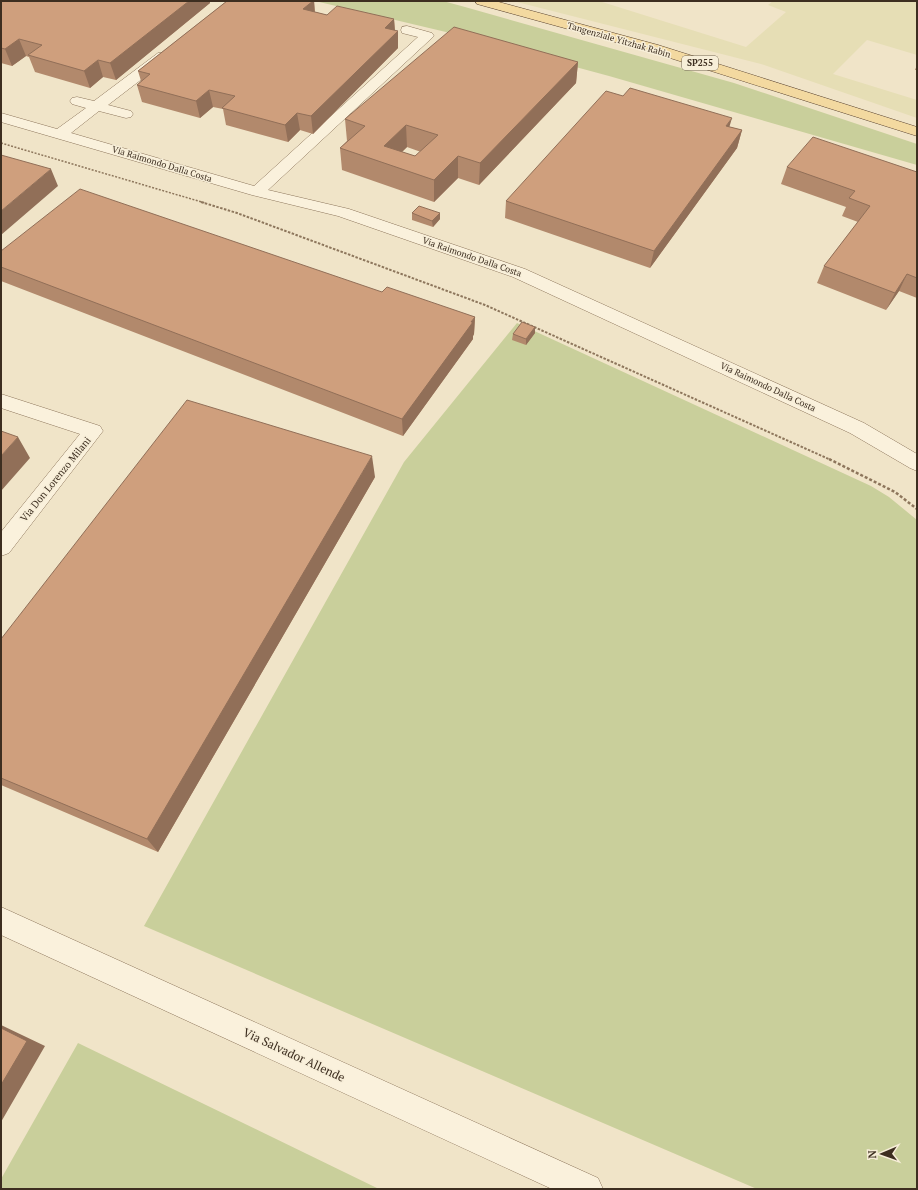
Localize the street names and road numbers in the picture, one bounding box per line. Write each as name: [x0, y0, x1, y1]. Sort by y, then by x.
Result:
street label: Tangenziale Yitzhak Rabin: [566, 19, 673, 61]
road number: SP255: [682, 56, 718, 70]
street label: Via Raimondo Dalla Costa: [110, 143, 214, 185]
street label: Via Raimondo Dalla Costa: [421, 234, 524, 280]
street label: Via Raimondo Dalla Costa: [718, 360, 818, 415]
street label: Via Don Lorenzo Milani: [17, 434, 94, 524]
street label: Via Salvador Allende: [241, 1024, 348, 1085]

